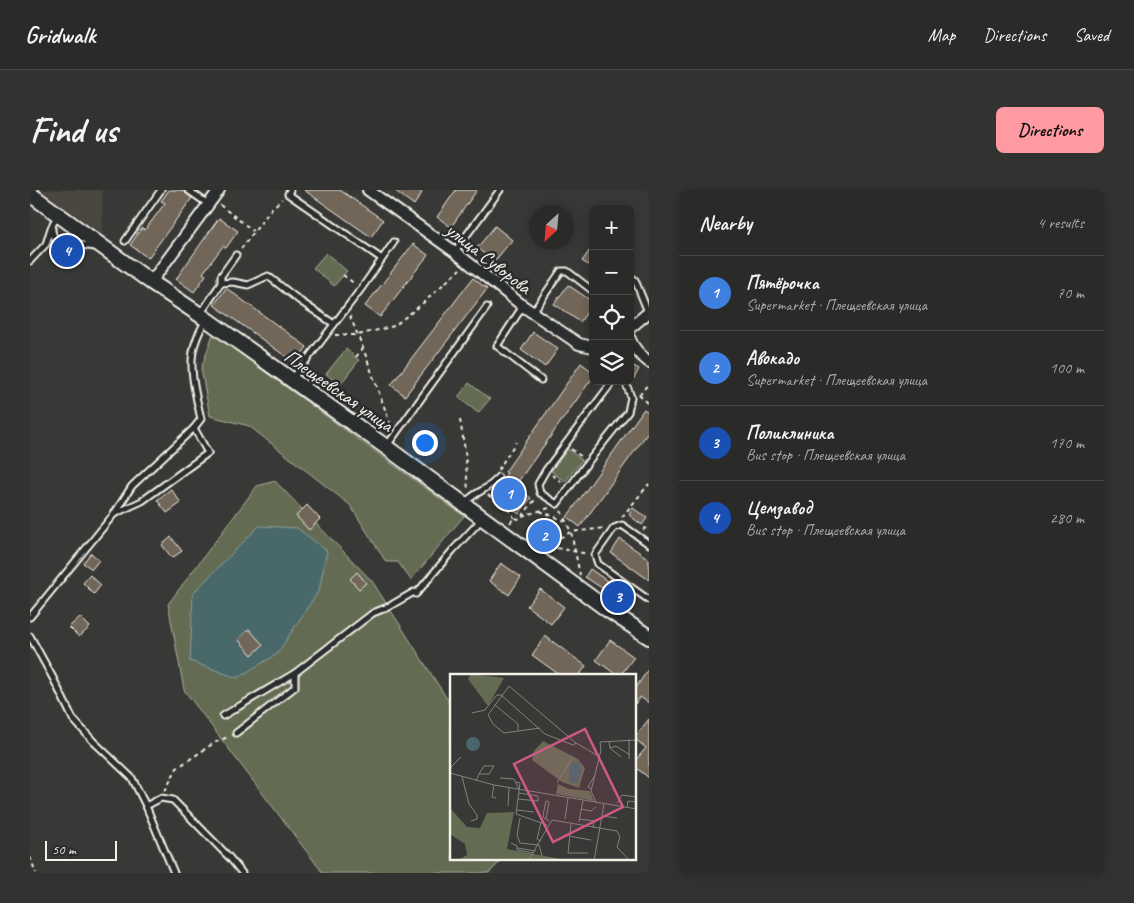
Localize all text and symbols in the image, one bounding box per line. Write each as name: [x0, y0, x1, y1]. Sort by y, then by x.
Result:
text: Gridwalk: [25, 20, 95, 50]
text: Map: [928, 24, 955, 46]
text: Directions: [983, 24, 1046, 46]
text: Saved: [1074, 24, 1109, 46]
button: Directions: [996, 107, 1104, 153]
text: Find us: [30, 108, 117, 153]
north arrow: [529, 205, 574, 250]
map controls: [589, 205, 634, 385]
button: +: [589, 205, 634, 250]
text: Nearby: [699, 210, 752, 236]
text: 4 results: [1037, 213, 1084, 233]
street label: улица Суворова: [440, 217, 538, 300]
pin: 4: [51, 232, 83, 270]
button: −: [589, 250, 634, 295]
text: Пятёрочка: [746, 271, 819, 295]
text: 1: [711, 283, 719, 303]
text: 70 m: [1057, 283, 1084, 303]
button: locate: [589, 295, 634, 340]
text: Supermarket · Плещеевская улица: [746, 295, 927, 315]
button: layers: [589, 340, 634, 385]
street label: Плещеевская улица: [279, 344, 400, 438]
text: Авокадо: [746, 346, 799, 370]
text: 2: [711, 358, 719, 378]
text: 100 m: [1050, 358, 1084, 378]
text: Supermarket · Плещеевская улица: [746, 370, 927, 390]
text: Поликлиника: [746, 421, 834, 445]
your location: [412, 430, 438, 456]
text: 3: [711, 433, 719, 453]
text: 170 m: [1050, 433, 1084, 453]
text: Bus stop · Плещеевская улица: [746, 445, 905, 465]
pin: 1: [493, 475, 525, 513]
text: Цемзавод: [746, 496, 812, 520]
text: 4: [711, 508, 719, 528]
text: 280 m: [1050, 508, 1084, 528]
pin: 2: [528, 517, 560, 555]
text: Bus stop · Плещеевская улица: [746, 520, 905, 540]
pin: 3: [602, 578, 634, 616]
inset map: [450, 674, 636, 860]
scale bar: [45, 838, 118, 861]
text: 50 m: [52, 841, 76, 858]

